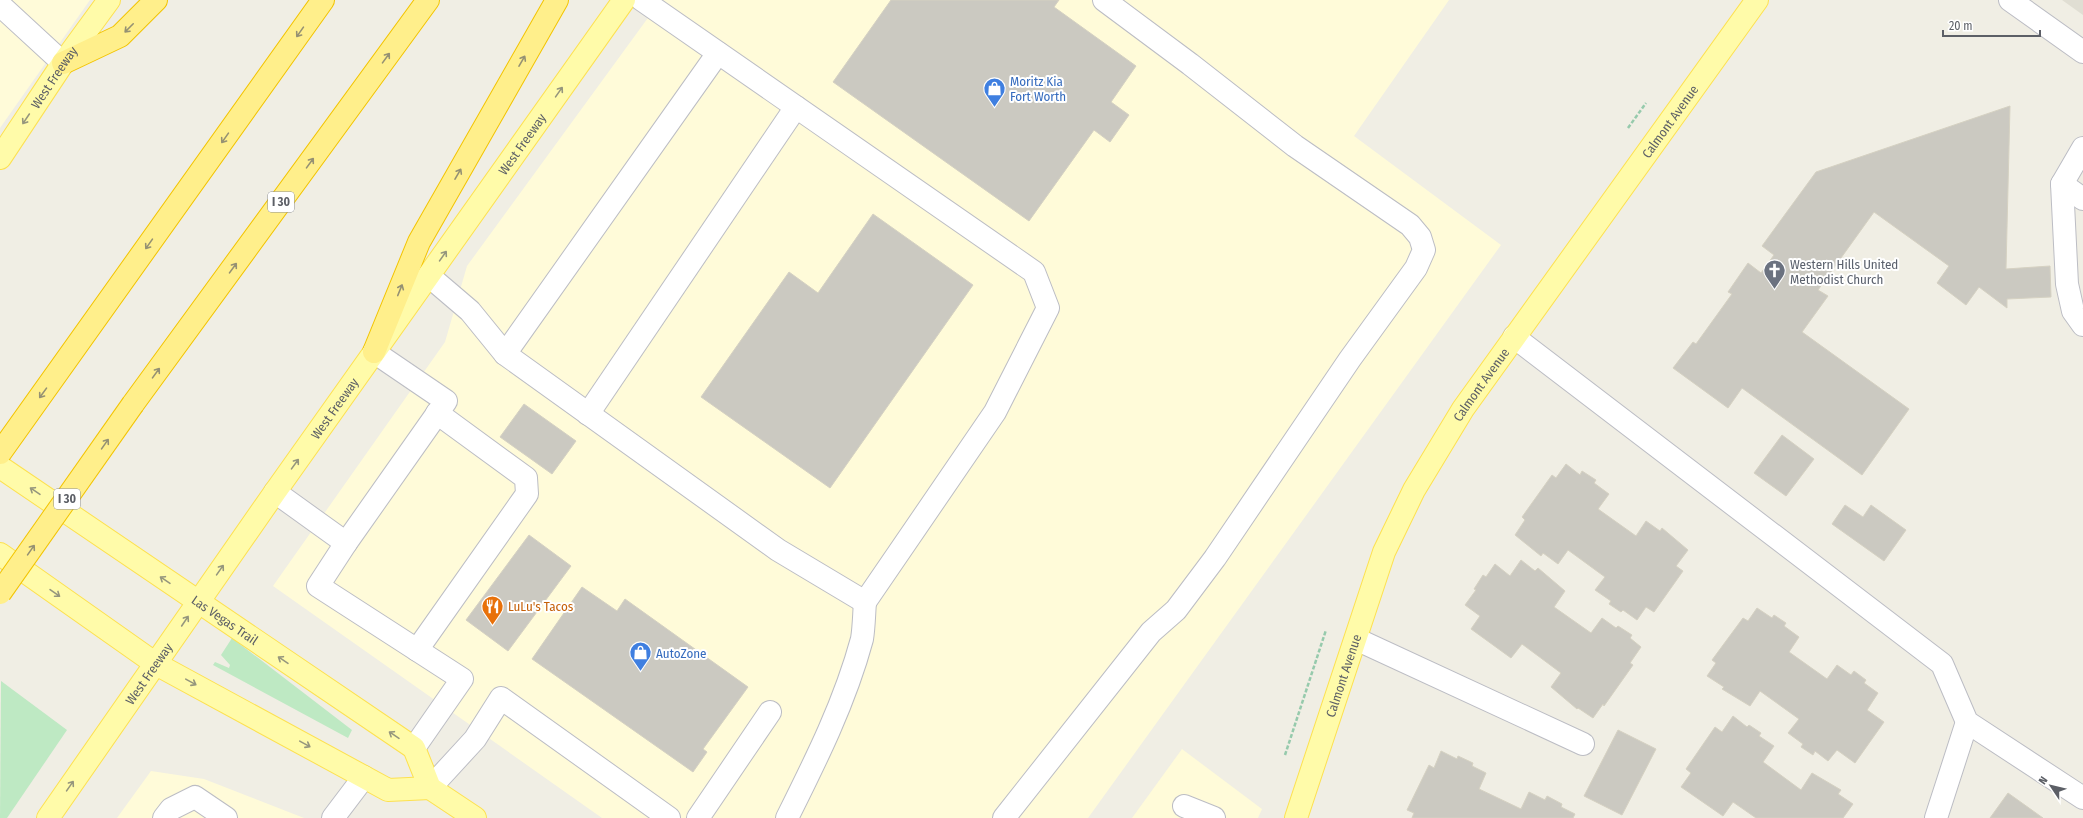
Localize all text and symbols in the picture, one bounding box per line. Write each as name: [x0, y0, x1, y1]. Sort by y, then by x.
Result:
scale bar: [1943, 12, 2040, 38]
text: 20 m: [1949, 19, 1973, 33]
one-way arrow: [124, 23, 133, 33]
one-way arrow: [296, 26, 304, 37]
street label: West Freeway: [28, 44, 81, 111]
one-way arrow: [382, 52, 390, 63]
one-way arrow: [519, 55, 527, 67]
place label: Moritz Kia Fort Worth: [1010, 74, 1066, 104]
shop icon: Moritz Kia Fort Worth: [982, 75, 1008, 108]
street label: Calmont Avenue: [1639, 82, 1701, 161]
one-way arrow: [555, 87, 563, 98]
street label: West Freeway: [495, 111, 549, 178]
one-way arrow: [22, 113, 30, 124]
one-way arrow: [221, 132, 229, 143]
one-way arrow: [305, 157, 314, 168]
one-way arrow: [454, 168, 462, 180]
road number: I 30: [268, 192, 294, 212]
one-way arrow: [145, 238, 153, 249]
one-way arrow: [439, 250, 447, 261]
place label: Western Hills United Methodist Church: [1790, 257, 1898, 287]
church icon: Western Hills United Methodist Church: [1761, 258, 1787, 291]
one-way arrow: [229, 262, 237, 273]
one-way arrow: [396, 285, 404, 297]
street label: Calmont Avenue: [1450, 345, 1512, 424]
one-way arrow: [152, 367, 160, 378]
street label: West Freeway: [308, 375, 362, 442]
one-way arrow: [39, 388, 47, 399]
one-way arrow: [101, 438, 110, 449]
one-way arrow: [291, 459, 299, 470]
one-way arrow: [30, 487, 41, 495]
road number: I 30: [54, 489, 80, 509]
one-way arrow: [27, 544, 35, 555]
one-way arrow: [216, 565, 224, 576]
one-way arrow: [160, 576, 171, 584]
one-way arrow: [49, 589, 60, 597]
street label: Las Vegas Trail: [189, 592, 261, 648]
restaurant icon: LuLu's Tacos: [480, 593, 506, 626]
place label: LuLu's Tacos: [508, 599, 574, 614]
one-way arrow: [181, 616, 189, 627]
street label: Calmont Avenue: [1323, 632, 1364, 719]
street label: West Freeway: [122, 640, 176, 708]
shop icon: AutoZone: [627, 640, 653, 673]
place label: AutoZone: [656, 646, 707, 661]
one-way arrow: [278, 656, 289, 664]
one-way arrow: [184, 679, 196, 687]
one-way arrow: [389, 731, 400, 739]
one-way arrow: [299, 741, 311, 749]
north arrow: [2031, 766, 2071, 806]
text: N: [2036, 774, 2050, 787]
one-way arrow: [66, 781, 74, 792]

